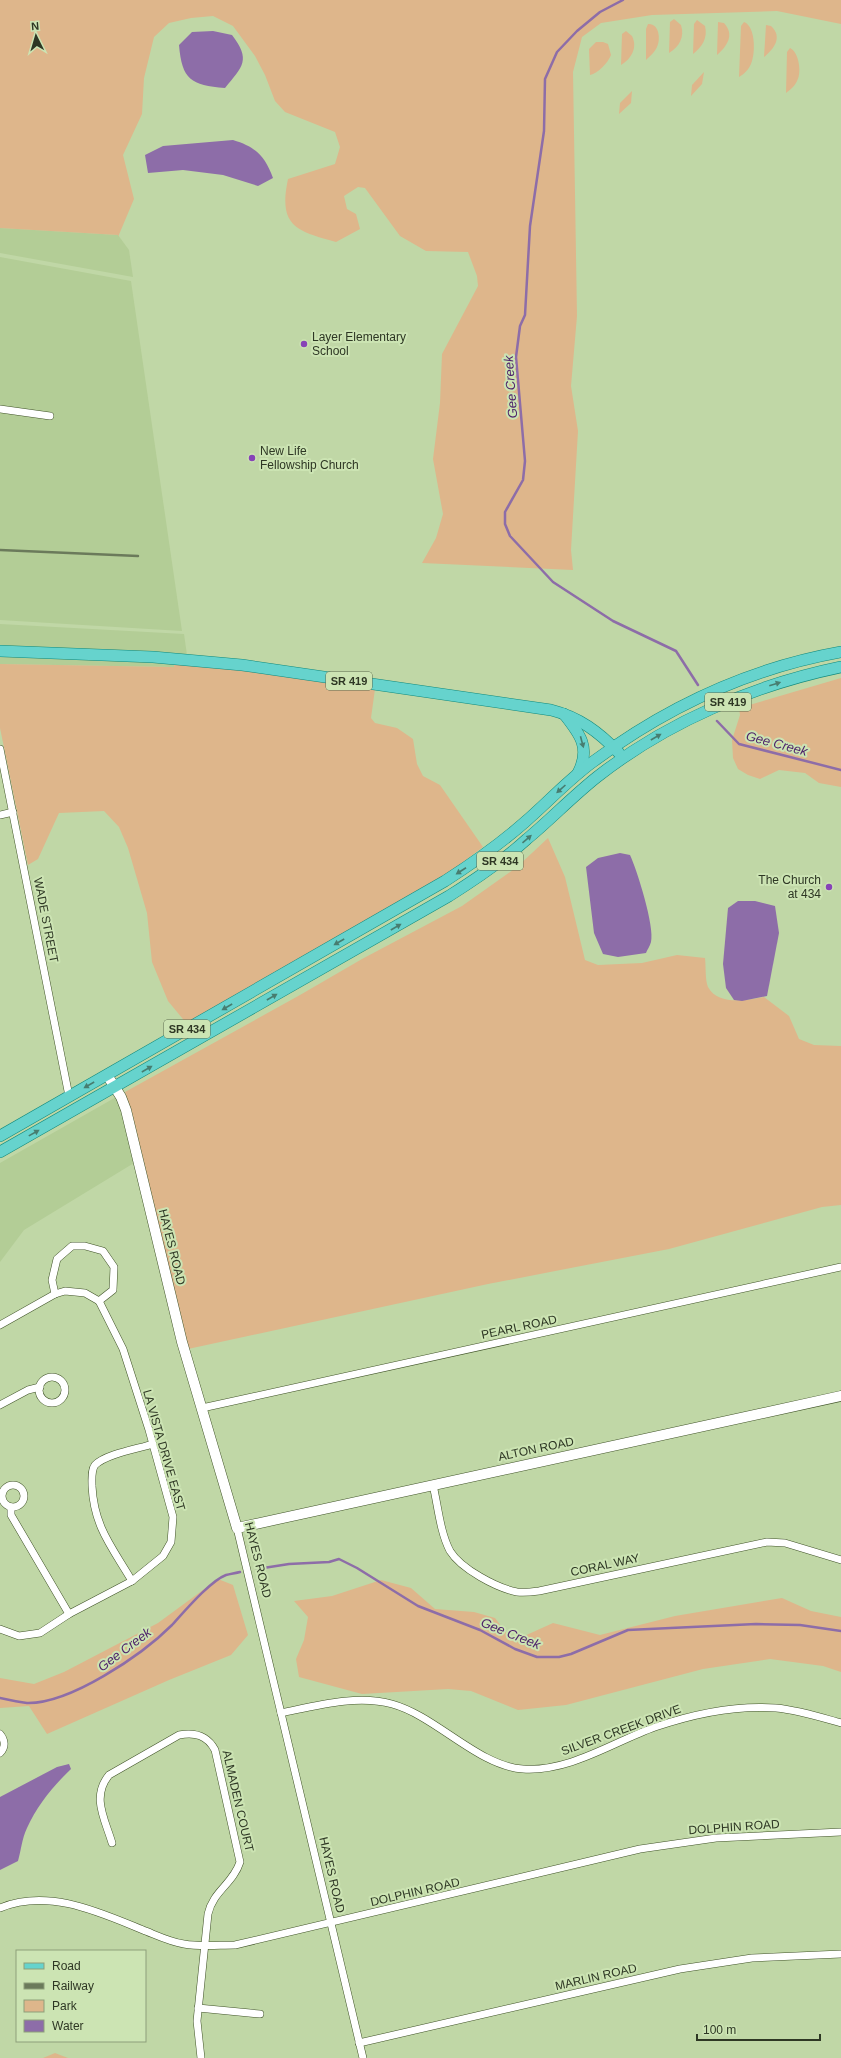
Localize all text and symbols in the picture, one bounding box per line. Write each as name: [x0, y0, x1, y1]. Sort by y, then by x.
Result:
north arrow: [16, 16, 56, 56]
text: N: [31, 20, 40, 32]
place label: Layer Elementary School: [312, 330, 406, 358]
marker: Layer Elementary School: [299, 339, 309, 349]
water label: Gee Creek: [501, 354, 520, 419]
place label: New Life Fellowship Church: [260, 444, 359, 472]
marker: New Life Fellowship Church: [247, 453, 257, 463]
road number: SR 419: [326, 672, 372, 690]
one-way arrow: [769, 681, 781, 687]
road number: SR 419: [705, 693, 751, 711]
water label: Gee Creek: [745, 728, 811, 759]
one-way arrow: [651, 734, 662, 741]
one-way arrow: [579, 736, 585, 748]
one-way arrow: [556, 784, 566, 794]
one-way arrow: [522, 835, 533, 844]
road number: SR 434: [477, 852, 523, 870]
one-way arrow: [455, 867, 466, 875]
place label: The Church at 434: [758, 873, 821, 901]
street label: WADE STREET: [31, 876, 61, 964]
marker: The Church at 434: [824, 882, 834, 892]
one-way arrow: [390, 923, 402, 930]
one-way arrow: [333, 938, 345, 945]
one-way arrow: [266, 994, 278, 1001]
one-way arrow: [221, 1003, 232, 1010]
road number: SR 434: [164, 1020, 210, 1038]
one-way arrow: [141, 1065, 153, 1072]
one-way arrow: [83, 1081, 95, 1088]
one-way arrow: [28, 1129, 40, 1136]
street label: HAYES ROAD: [156, 1208, 188, 1287]
street label: PEARL ROAD: [480, 1312, 558, 1342]
street label: LA VISTA DRIVE EAST: [140, 1388, 188, 1513]
street label: ALTON ROAD: [497, 1434, 575, 1464]
street label: HAYES ROAD: [242, 1521, 274, 1600]
street label: CORAL WAY: [569, 1551, 641, 1579]
water label: Gee Creek: [479, 1615, 544, 1653]
water label: Gee Creek: [95, 1624, 155, 1674]
street label: SILVER CREEK DRIVE: [559, 1702, 683, 1758]
street label: ALMADEN COURT: [220, 1749, 257, 1854]
street label: DOLPHIN ROAD: [688, 1817, 780, 1837]
street label: HAYES ROAD: [316, 1836, 348, 1915]
street label: DOLPHIN ROAD: [369, 1875, 461, 1909]
legend: [16, 1950, 146, 2042]
text: Road: [52, 1959, 81, 1973]
street label: MARLIN ROAD: [554, 1961, 639, 1993]
text: Railway: [52, 1979, 94, 1993]
text: Park: [52, 1999, 78, 2013]
scale bar: [697, 2016, 820, 2042]
text: Water: [52, 2019, 84, 2033]
text: 100 m: [703, 2023, 736, 2037]

